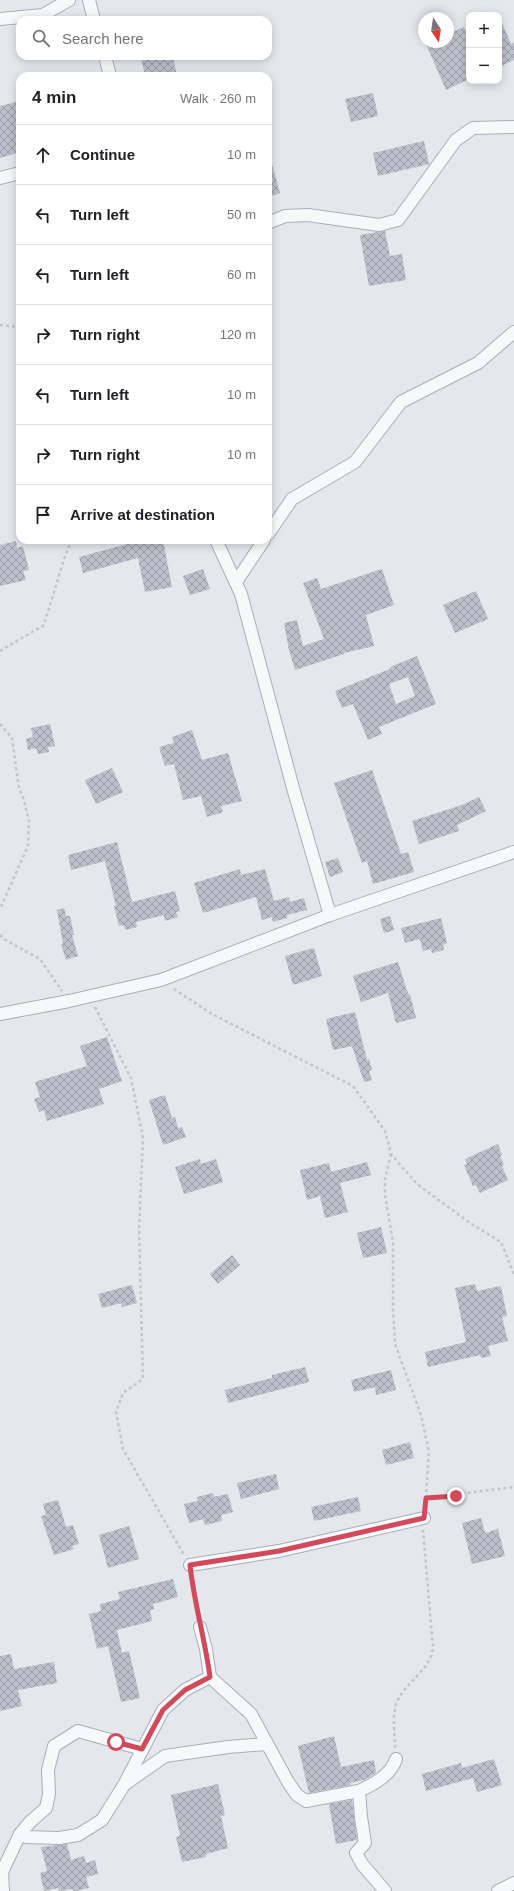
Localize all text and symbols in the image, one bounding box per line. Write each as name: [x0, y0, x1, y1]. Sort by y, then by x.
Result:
north arrow: [418, 12, 454, 48]
map controls: [466, 12, 502, 84]
button: +: [466, 12, 502, 48]
search box: [16, 16, 272, 60]
icon: search: [30, 27, 52, 49]
text: Search here: [62, 30, 144, 47]
button: −: [466, 48, 502, 84]
text: 4 min: [32, 88, 76, 107]
text: Walk · 260 m: [180, 91, 256, 106]
icon: ahead: [32, 144, 54, 166]
text: Continue: [70, 146, 135, 163]
text: 10 m: [227, 147, 256, 162]
icon: left: [32, 204, 54, 226]
text: Turn left: [70, 206, 129, 223]
text: 50 m: [227, 207, 256, 222]
icon: left: [32, 264, 54, 286]
text: Turn left: [70, 266, 129, 283]
text: 60 m: [227, 267, 256, 282]
icon: right: [32, 324, 54, 346]
text: Turn right: [70, 326, 140, 343]
text: 120 m: [220, 327, 256, 342]
icon: left: [32, 384, 54, 406]
text: Turn left: [70, 386, 129, 403]
text: 10 m: [227, 387, 256, 402]
icon: right: [32, 444, 54, 466]
text: Turn right: [70, 446, 140, 463]
text: 10 m: [227, 447, 256, 462]
icon: arrive: [32, 504, 54, 526]
text: Arrive at destination: [70, 506, 215, 523]
route end: [447, 1487, 465, 1505]
route start: [107, 1733, 125, 1751]

